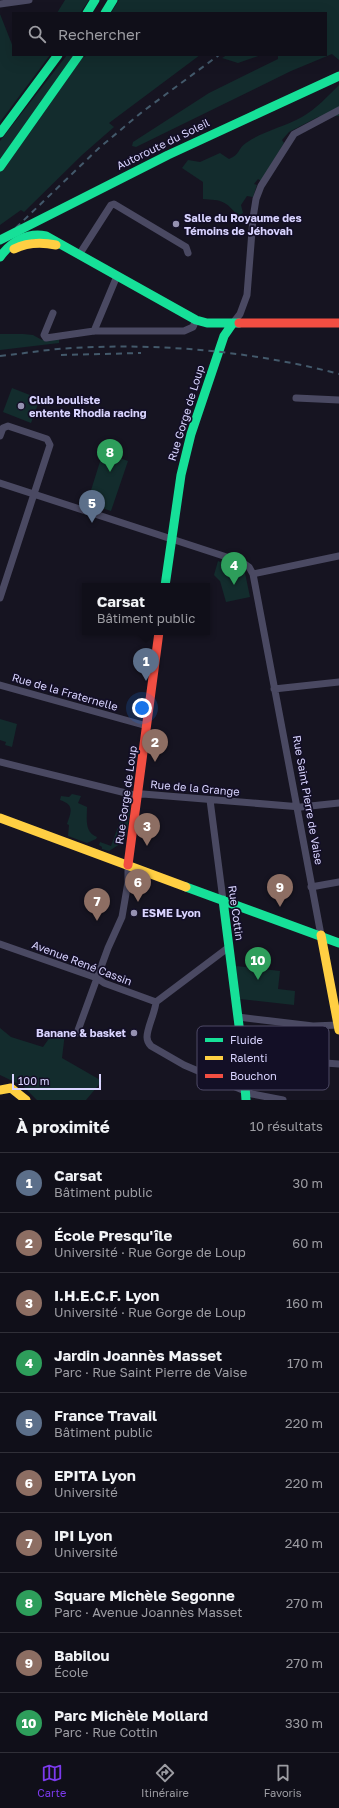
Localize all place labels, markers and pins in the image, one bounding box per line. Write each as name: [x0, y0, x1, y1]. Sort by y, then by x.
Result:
place label: Salle du Royaume des Témoins de Jéhovah: [184, 211, 302, 237]
marker: Salle du Royaume des Témoins de Jéhovah: [171, 219, 181, 229]
place label: Club bouliste entente Rhodia racing: [29, 393, 147, 419]
marker: Club bouliste entente Rhodia racing: [16, 401, 26, 411]
pin: 8: [97, 439, 123, 472]
pin: 5: [79, 490, 105, 523]
pin: 4: [221, 552, 247, 585]
pin: 1: [133, 648, 159, 681]
pin: 2: [142, 729, 168, 762]
pin: 3: [134, 813, 160, 846]
pin: 6: [125, 869, 151, 902]
pin: 9: [267, 874, 293, 907]
pin: 7: [84, 888, 110, 921]
place label: ESME Lyon: [142, 906, 201, 919]
marker: ESME Lyon: [129, 908, 139, 918]
pin: 10: [245, 947, 271, 980]
place label: Banane & basket: [36, 1026, 127, 1039]
marker: Banane & basket: [129, 1028, 139, 1038]

